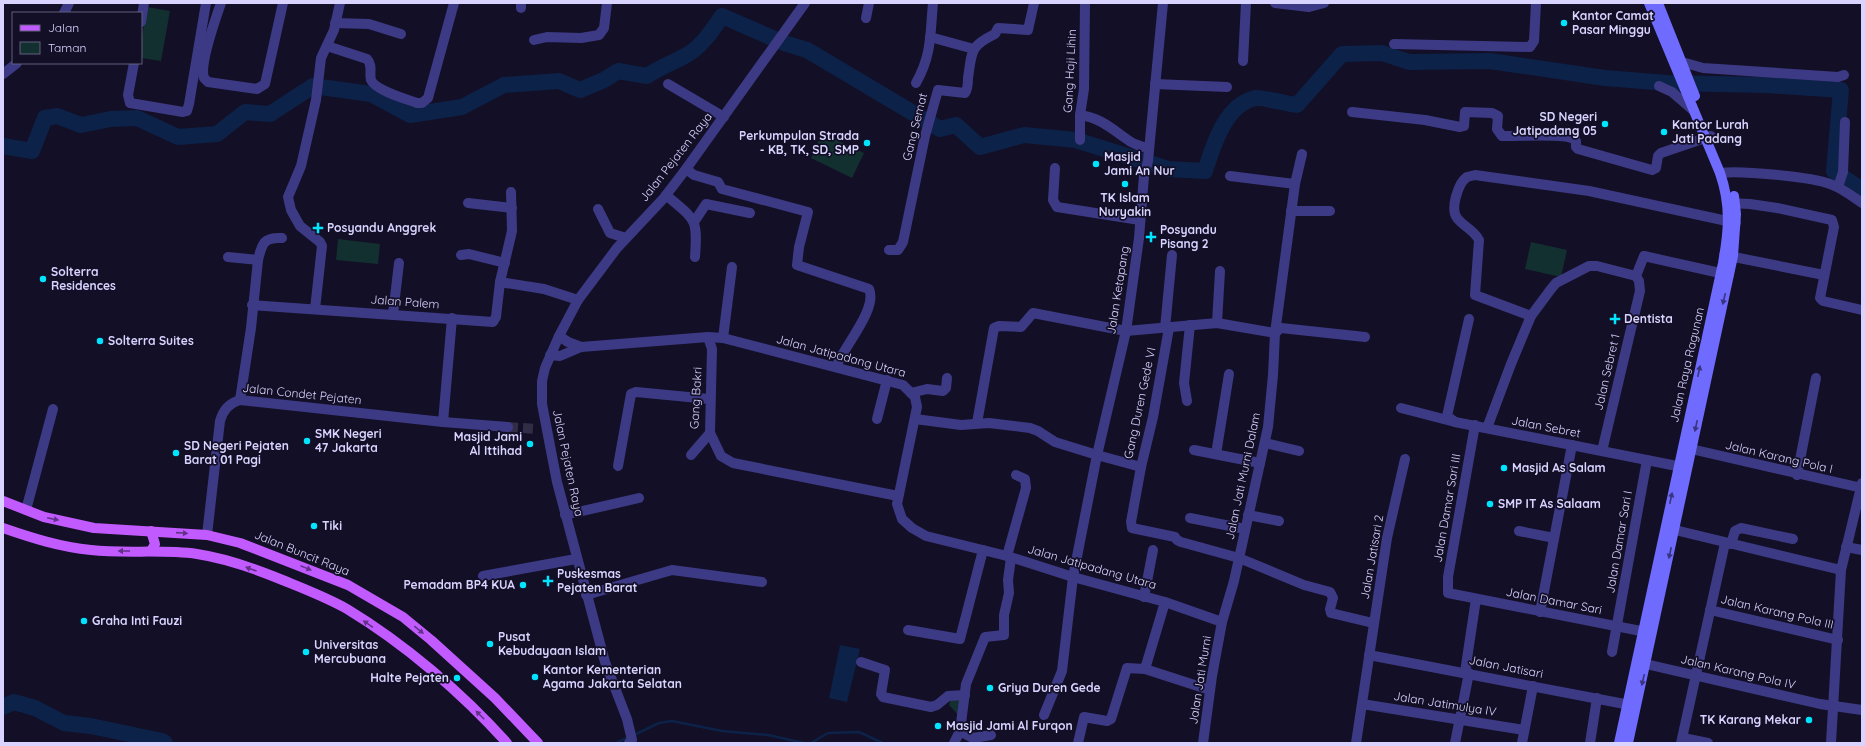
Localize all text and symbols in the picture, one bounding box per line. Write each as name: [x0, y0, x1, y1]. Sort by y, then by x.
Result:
place label: Kantor Camat Pasar Minggu: [1572, 8, 1654, 37]
legend: [12, 12, 142, 64]
marker: Kantor Camat Pasar Minggu: [1559, 18, 1569, 28]
text: Jalan: [48, 20, 79, 35]
street label: Gang Haji Lihin: [1060, 29, 1079, 113]
text: Taman: [48, 40, 86, 55]
street label: Gang Semat: [899, 91, 930, 162]
street label: Jalan Pejaten Raya: [636, 109, 715, 204]
place label: SD Negeri Jatipadang 05: [1513, 109, 1597, 138]
place label: Kantor Lurah Jati Padang: [1672, 117, 1749, 146]
marker: SD Negeri Jatipadang 05: [1600, 119, 1610, 129]
marker: Kantor Lurah Jati Padang: [1659, 127, 1669, 137]
place label: Perkumpulan Strada - KB, TK, SD, SMP: [739, 128, 859, 157]
marker: Perkumpulan Strada - KB, TK, SD, SMP: [862, 138, 872, 148]
place label: Masjid Jami An Nur: [1104, 149, 1175, 178]
marker: Masjid Jami An Nur: [1091, 159, 1101, 169]
marker: TK Islam Nuryakin: [1120, 179, 1130, 189]
place label: TK Islam Nuryakin: [1099, 190, 1151, 219]
place label: Posyandu Anggrek: [327, 220, 436, 235]
marker: Posyandu Anggrek: [312, 222, 324, 234]
place label: Posyandu Pisang 2: [1160, 222, 1217, 251]
marker: Posyandu Pisang 2: [1145, 231, 1157, 243]
street label: Jalan Ketapang: [1103, 245, 1132, 335]
place label: Solterra Residences: [51, 264, 116, 293]
marker: Solterra Residences: [38, 274, 48, 284]
street label: Jalan Palem: [370, 292, 440, 311]
one-way arrow: [1720, 293, 1726, 305]
street label: Jalan Raya Ragunan: [1666, 306, 1707, 424]
place label: Dentista: [1624, 311, 1673, 326]
marker: Dentista: [1609, 313, 1621, 325]
street label: Jalan Jatipadang Utara: [775, 331, 908, 380]
street label: Jalan Sebret 1: [1590, 332, 1623, 412]
place label: Solterra Suites: [108, 333, 194, 348]
marker: Solterra Suites: [95, 336, 105, 346]
street label: Gang Duren Gede VI: [1120, 346, 1159, 460]
one-way arrow: [1696, 365, 1702, 377]
street label: Gang Bakri: [686, 367, 705, 429]
street label: Jalan Condet Pejaten: [242, 380, 362, 407]
street label: Jalan Pejaten Raya: [550, 408, 587, 518]
street label: Jalan Jati Murni Dalam: [1222, 411, 1263, 541]
street label: Jalan Sebret: [1510, 412, 1582, 441]
one-way arrow: [1693, 420, 1699, 432]
place label: SMK Negeri 47 Jakarta: [315, 426, 382, 455]
place label: Masjid Jami Al Ittihad: [454, 429, 522, 458]
marker: SMK Negeri 47 Jakarta: [302, 436, 312, 446]
street label: Jalan Karang Pola I: [1724, 437, 1834, 476]
place label: SD Negeri Pejaten Barat 01 Pagi: [184, 438, 289, 467]
marker: Masjid Jami Al Ittihad: [525, 439, 535, 449]
marker: SD Negeri Pejaten Barat 01 Pagi: [171, 448, 181, 458]
street label: Jalan Damar Sari III: [1430, 453, 1463, 563]
place label: Masjid As Salam: [1512, 460, 1606, 475]
marker: Masjid As Salam: [1499, 463, 1509, 473]
street label: Jalan Damar Sari I: [1602, 489, 1635, 594]
one-way arrow: [1668, 492, 1674, 504]
place label: SMP IT As Salaam: [1498, 496, 1601, 511]
marker: SMP IT As Salaam: [1485, 499, 1495, 509]
street label: Jalan Jatisari 2: [1357, 513, 1386, 600]
one-way arrow: [47, 517, 59, 523]
place label: Tiki: [322, 518, 342, 533]
marker: Tiki: [309, 521, 319, 531]
street label: Jalan Buncit Raya: [252, 527, 352, 579]
one-way arrow: [176, 530, 188, 537]
street label: Jalan Jatipadang Utara: [1026, 541, 1158, 592]
one-way arrow: [1666, 547, 1672, 559]
one-way arrow: [117, 548, 130, 554]
one-way arrow: [245, 565, 257, 571]
one-way arrow: [301, 565, 313, 571]
place label: Puskesmas Pejaten Barat: [557, 566, 637, 595]
marker: Puskesmas Pejaten Barat: [542, 575, 554, 587]
place label: Pemadam BP4 KUA: [404, 577, 515, 592]
marker: Pemadam BP4 KUA: [518, 580, 528, 590]
street label: Jalan Damar Sari: [1505, 584, 1603, 617]
street label: Jalan Karang Pola III: [1719, 591, 1835, 632]
place label: Graha Inti Fauzi: [92, 613, 182, 628]
marker: Graha Inti Fauzi: [79, 616, 89, 626]
one-way arrow: [363, 620, 374, 628]
one-way arrow: [414, 626, 425, 634]
place label: Pusat Kebudayaan Islam: [498, 629, 606, 658]
street label: Jalan Jati Murni: [1185, 635, 1214, 725]
place label: Universitas Mercubuana: [314, 637, 386, 666]
marker: Pusat Kebudayaan Islam: [485, 639, 495, 649]
marker: Universitas Mercubuana: [301, 647, 311, 657]
street label: Jalan Karang Pola IV: [1679, 651, 1797, 692]
street label: Jalan Jatisari: [1468, 652, 1545, 681]
place label: Kantor Kementerian Agama Jakarta Selatan: [543, 662, 682, 691]
place label: Halte Pejaten: [370, 670, 449, 685]
marker: Kantor Kementerian Agama Jakarta Selatan: [530, 672, 540, 682]
marker: Halte Pejaten: [452, 673, 462, 683]
one-way arrow: [1639, 674, 1645, 687]
place label: Griya Duren Gede: [998, 680, 1101, 695]
marker: Griya Duren Gede: [985, 683, 995, 693]
street label: Jalan Jatimulya IV: [1393, 688, 1498, 719]
one-way arrow: [475, 710, 485, 720]
place label: TK Karang Mekar: [1700, 712, 1801, 727]
marker: TK Karang Mekar: [1804, 715, 1814, 725]
place label: Masjid Jami Al Furqon: [946, 718, 1073, 733]
marker: Masjid Jami Al Furqon: [933, 721, 943, 731]

